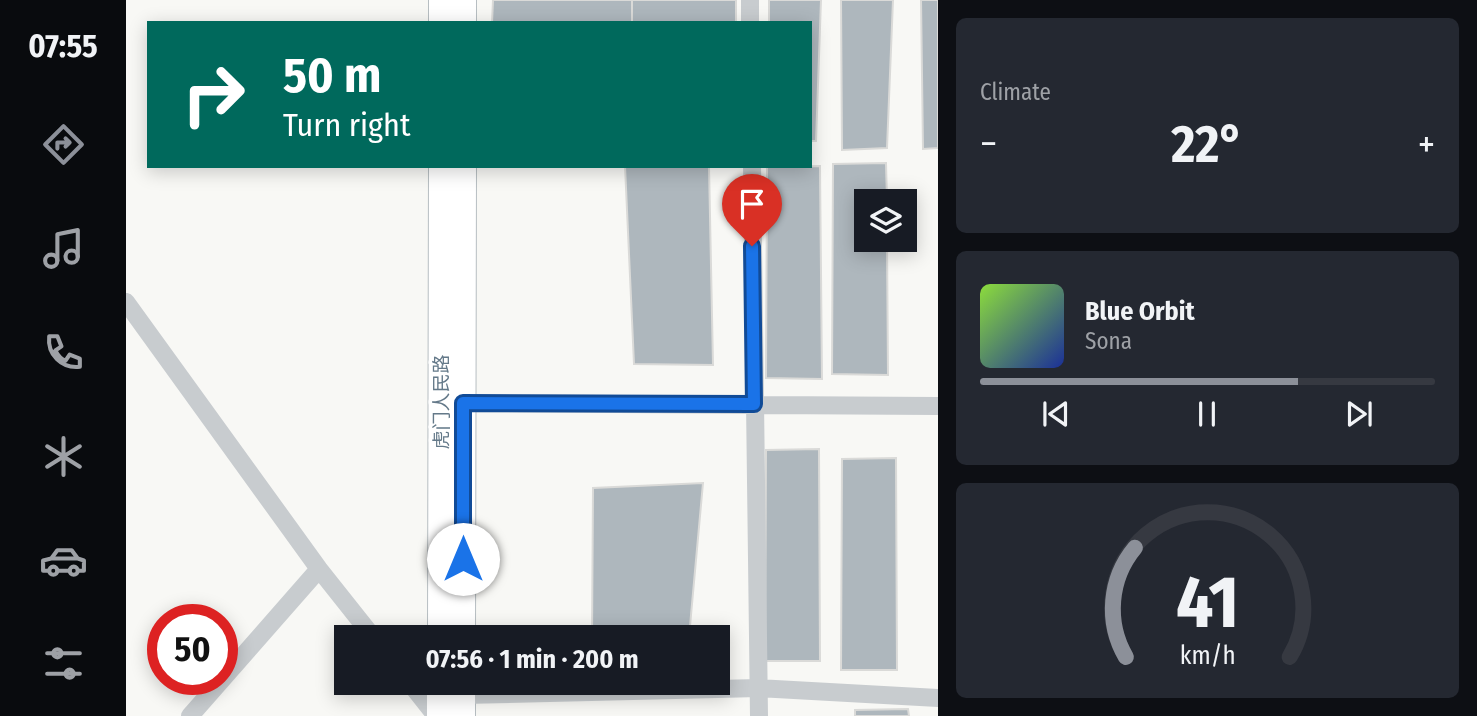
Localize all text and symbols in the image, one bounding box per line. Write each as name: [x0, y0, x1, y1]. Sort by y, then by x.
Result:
text: 07:55: [28, 27, 98, 65]
text: 50 m: [283, 46, 381, 105]
icon: right: [168, 49, 259, 140]
text: Climate: [980, 78, 1051, 106]
text: Turn right: [283, 106, 410, 144]
text: 22°: [1171, 113, 1244, 176]
icon: directions: [39, 120, 88, 169]
text: −: [980, 121, 997, 167]
text: +: [1418, 121, 1435, 167]
pin: [722, 174, 782, 246]
icon: arrive: [733, 185, 771, 223]
map controls: [854, 189, 917, 252]
button: layers: [854, 189, 917, 252]
icon: music: [39, 224, 88, 273]
text: Blue Orbit: [1085, 296, 1195, 327]
text: Sona: [1085, 327, 1132, 355]
icon: phone: [39, 328, 88, 377]
street label: 虎门人民路: [430, 354, 453, 450]
icon: previous: [1037, 395, 1075, 433]
icon: pause: [1188, 395, 1226, 433]
icon: next: [1340, 395, 1378, 433]
icon: climate: [39, 432, 88, 481]
position arrow: [426, 522, 500, 596]
icon: car: [39, 536, 88, 585]
text: 41: [1176, 559, 1239, 646]
speed limit sign: 50: [147, 604, 238, 695]
icon: filters: [39, 639, 88, 688]
text: km/h: [1180, 640, 1235, 670]
text: 07:56 · 1 min · 200 m: [425, 644, 639, 675]

